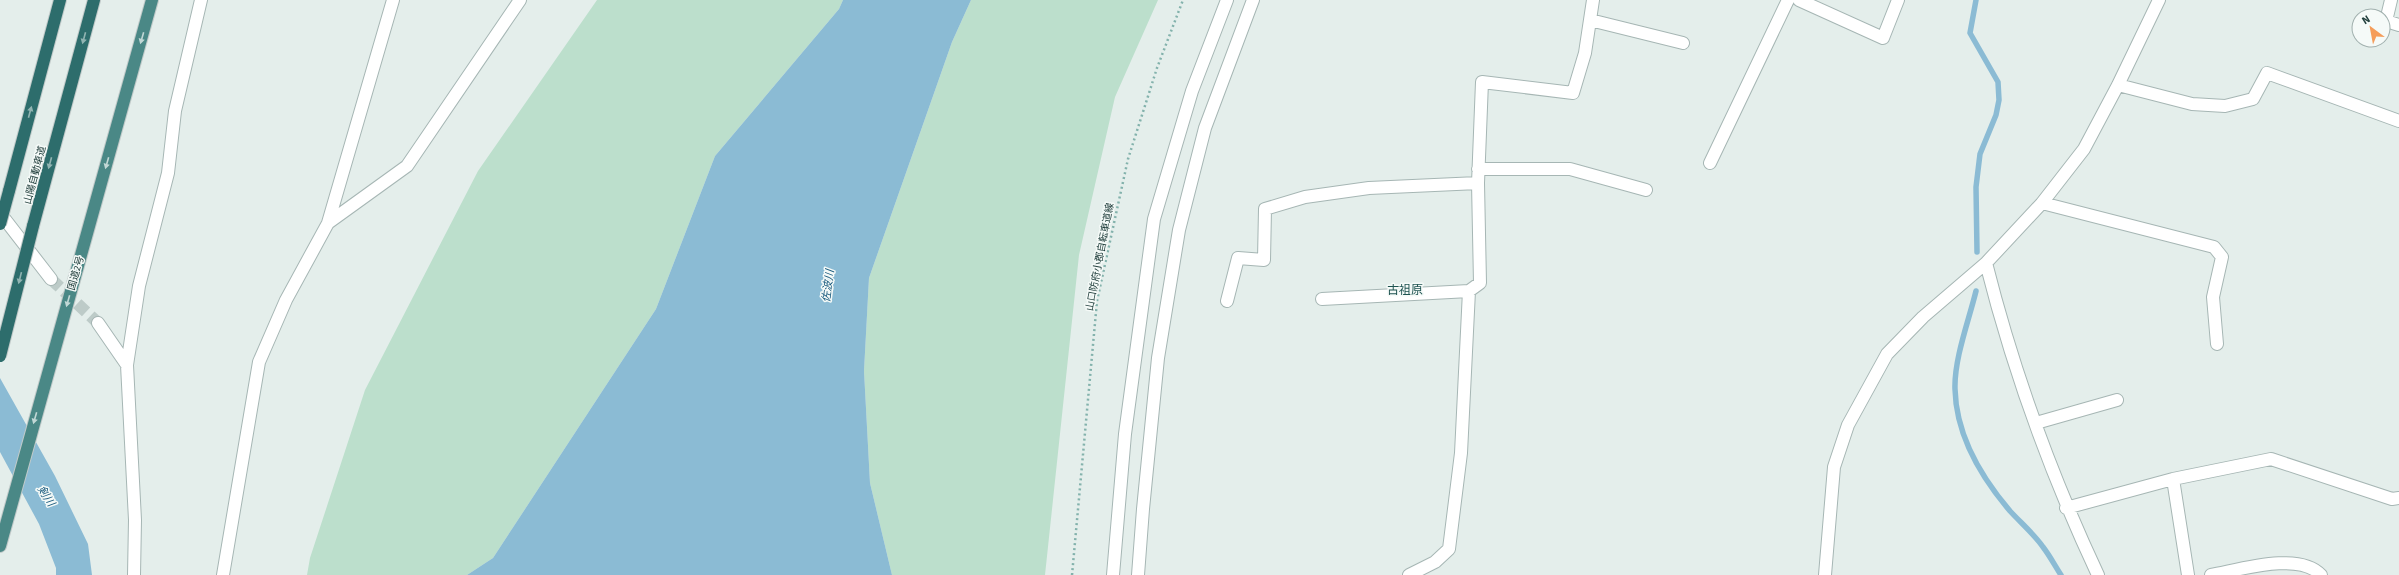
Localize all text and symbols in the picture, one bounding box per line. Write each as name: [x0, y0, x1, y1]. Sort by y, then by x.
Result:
north arrow: [2351, 8, 2391, 48]
text: N: [2359, 12, 2373, 28]
one-way arrow: [81, 32, 87, 44]
one-way arrow: [139, 32, 145, 44]
one-way arrow: [27, 106, 33, 118]
street label: 山陽自動車道: [20, 144, 50, 206]
one-way arrow: [103, 156, 109, 169]
one-way arrow: [47, 157, 53, 169]
street label: 山口防府小郡自転車道線: [1083, 202, 1117, 312]
street label: 国道2号: [64, 254, 88, 292]
water label: 佐波川: [819, 268, 838, 303]
one-way arrow: [17, 272, 23, 284]
district label: 古祖原: [1387, 282, 1423, 299]
one-way arrow: [64, 295, 70, 308]
one-way arrow: [32, 412, 38, 424]
water label: 剣川: [34, 483, 59, 510]

